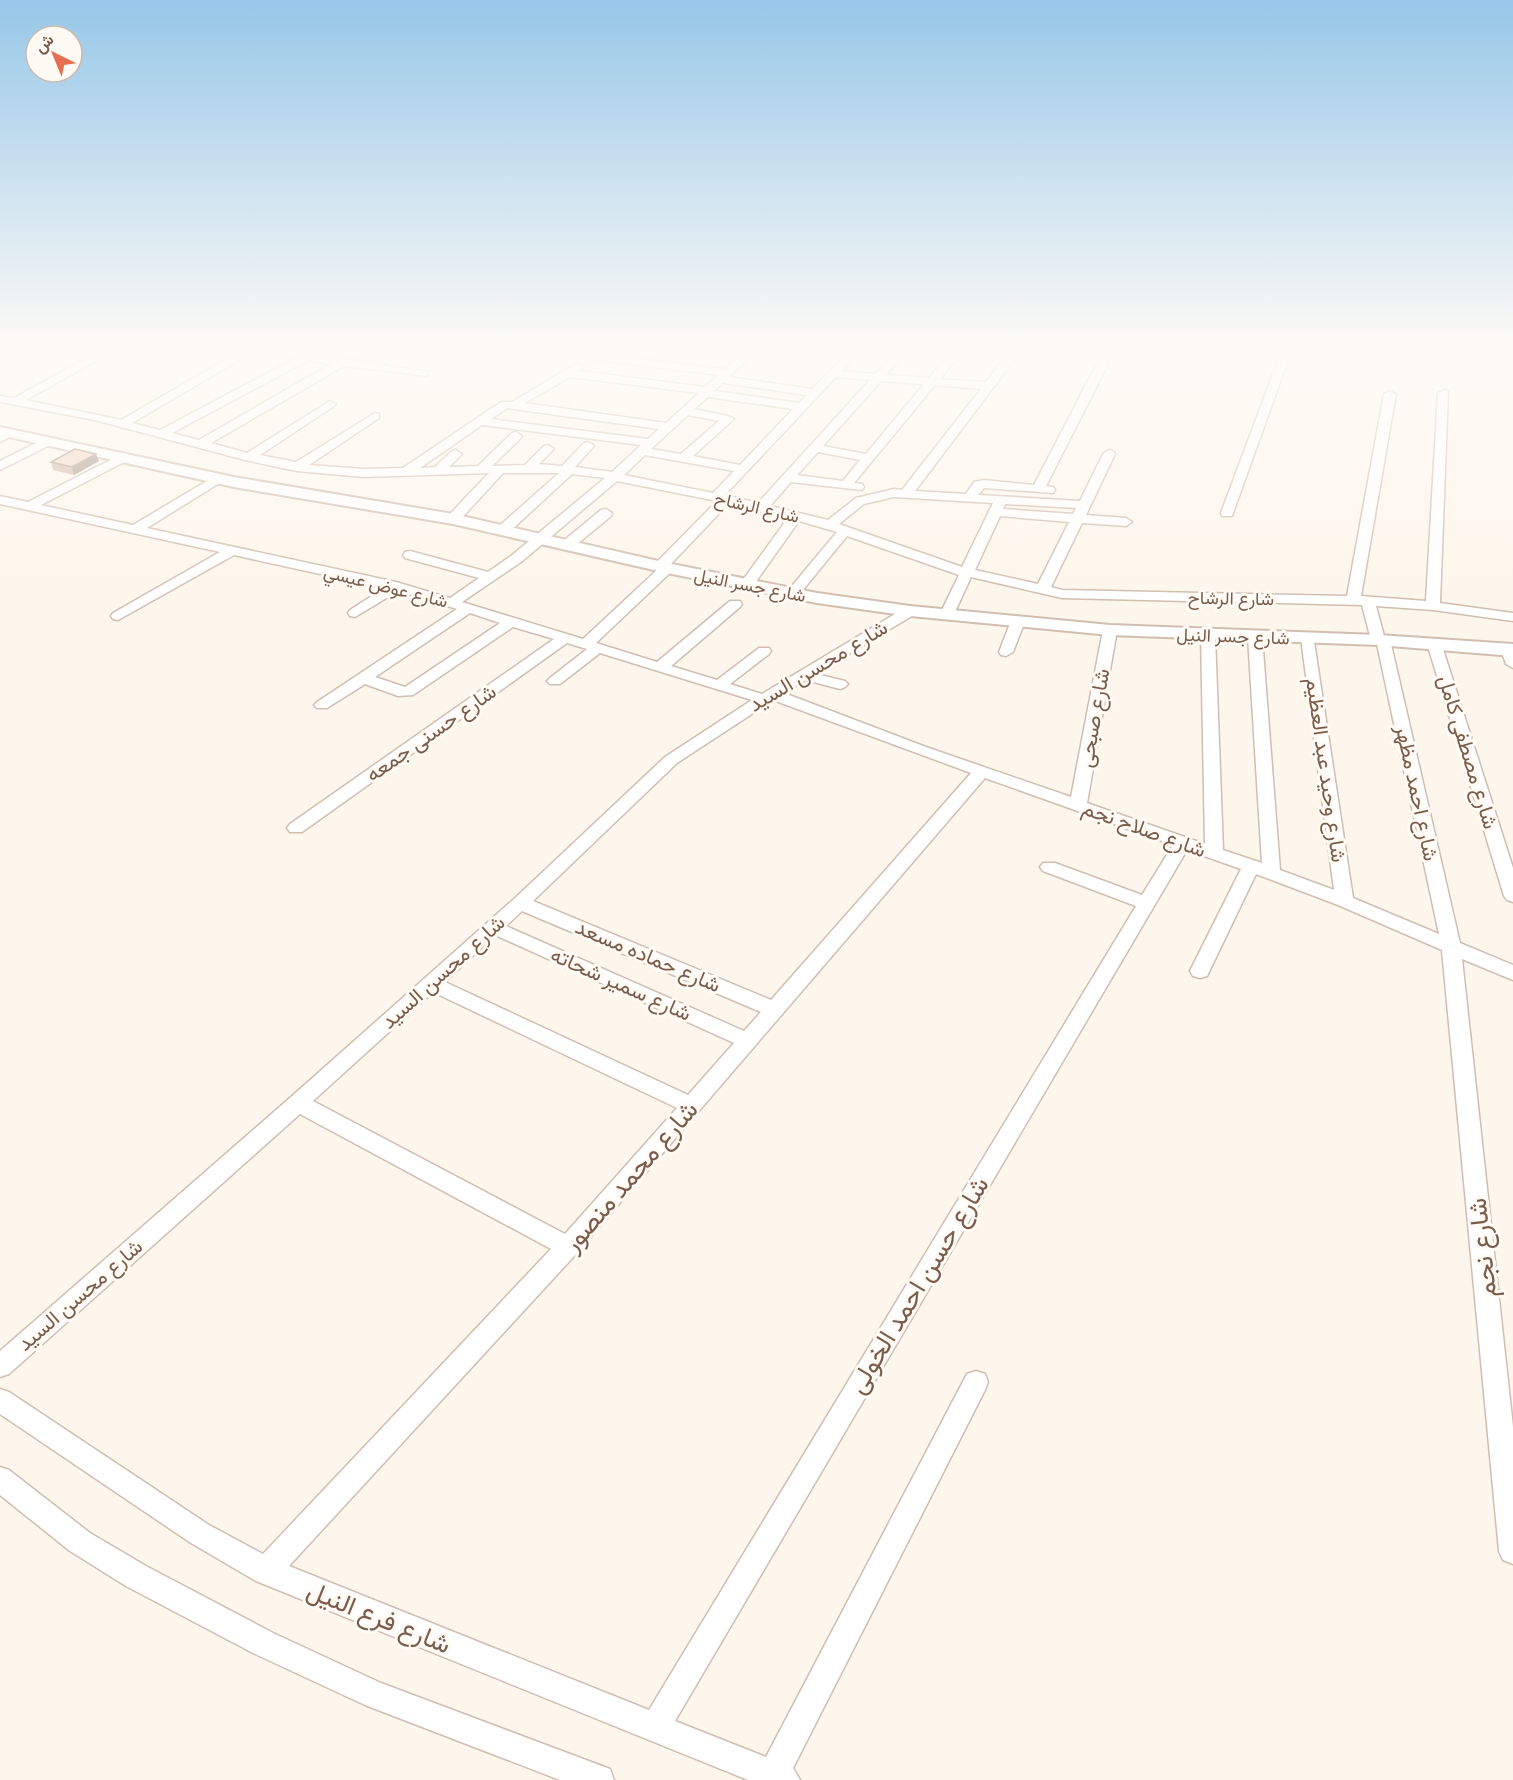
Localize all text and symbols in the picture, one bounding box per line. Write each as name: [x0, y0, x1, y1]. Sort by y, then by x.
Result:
north arrow: [24, 24, 84, 84]
text: ش: [31, 30, 58, 57]
street label: شارع الرشاح: [712, 487, 801, 529]
street label: شارع عوض عيسي: [321, 560, 450, 616]
street label: شارع جسر النيل: [692, 564, 808, 608]
street label: شارع الرشاح: [1188, 587, 1274, 611]
street label: شارع محسن السيد: [744, 615, 893, 719]
street label: شارع جسر النيل: [1176, 624, 1290, 650]
street label: شارع صبحى: [1074, 667, 1116, 770]
street label: شارع مصطفى كامل: [1431, 672, 1503, 832]
street label: شارع وحيد عبد العظيم: [1299, 676, 1351, 864]
street label: شارع حسنى جمعه: [361, 679, 502, 788]
street label: شارع احمد مظهر: [1389, 722, 1443, 863]
street label: شارع صلاح نجم: [1078, 796, 1209, 864]
street label: شارع محسن السيد: [376, 910, 511, 1035]
street label: شارع حماده مسعد: [571, 915, 724, 999]
street label: شارع سمير شحاته: [546, 942, 695, 1028]
street label: شارع محمد منصور: [556, 1094, 706, 1260]
street label: شارع حسن احمد الخولى: [841, 1171, 997, 1400]
street label: شارع نجم: [1462, 1196, 1505, 1299]
street label: شارع محسن السيد: [13, 1234, 149, 1357]
street label: شارع فرع النيل: [302, 1575, 455, 1662]

